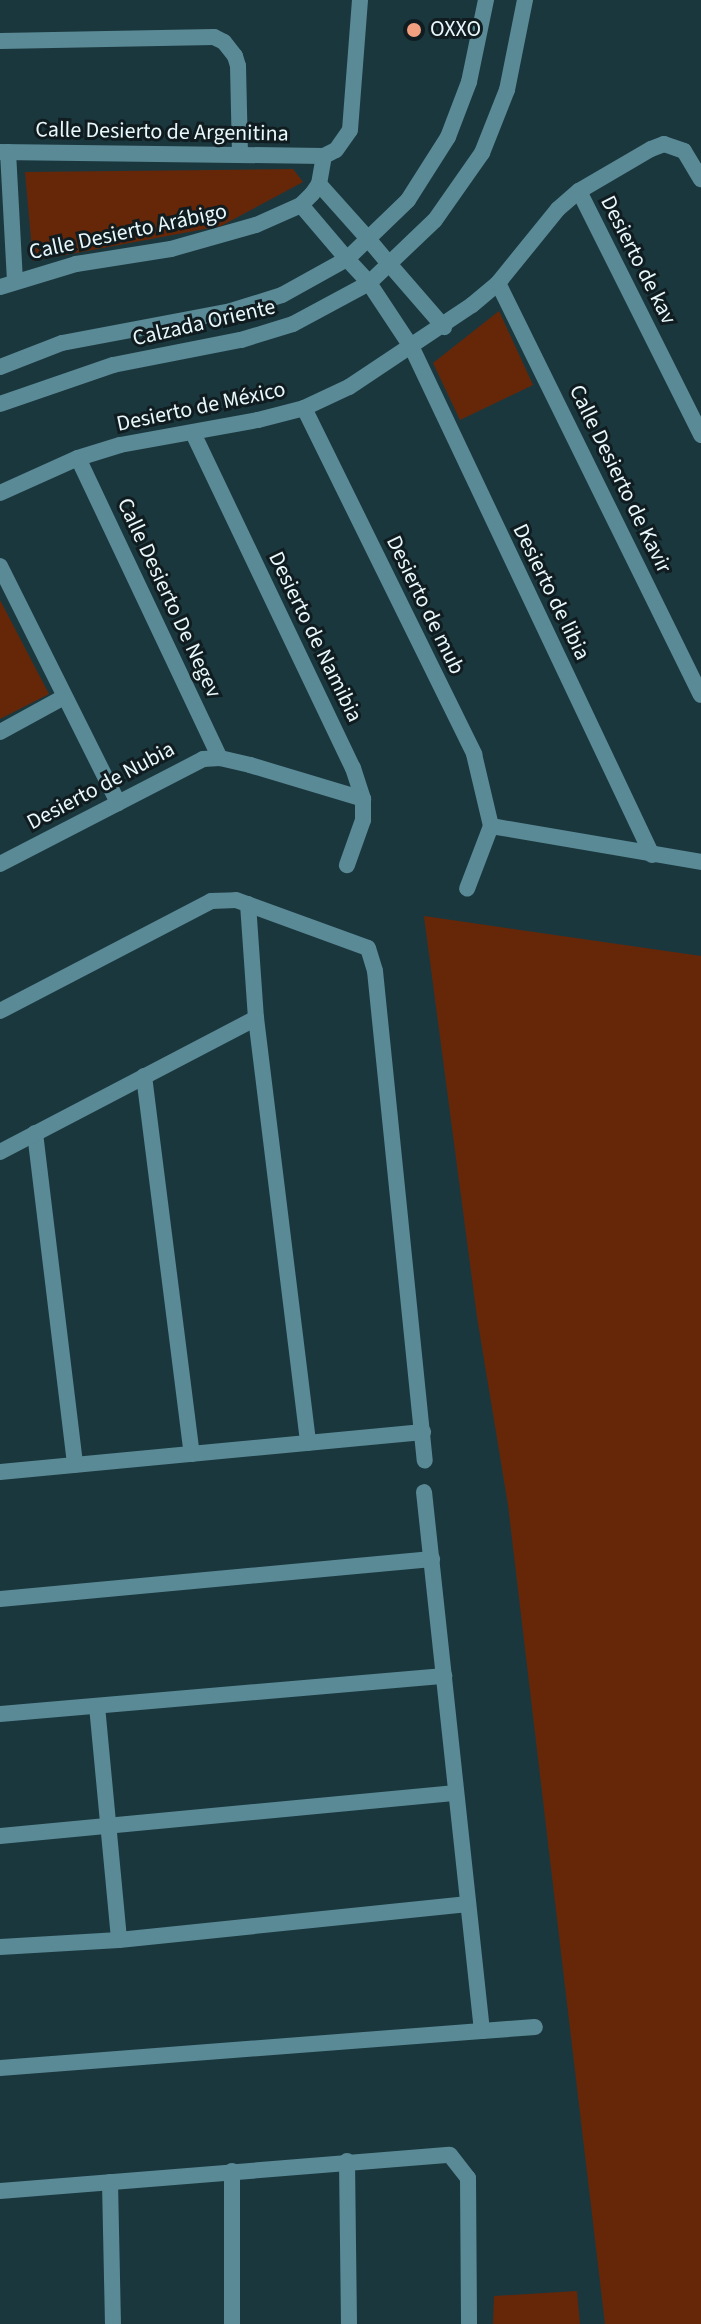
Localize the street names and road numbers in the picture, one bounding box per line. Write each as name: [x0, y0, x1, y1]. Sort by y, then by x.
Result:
street label: Calle Desierto de Argenitina: [35, 117, 289, 147]
street label: Desierto de kav: [594, 191, 682, 329]
street label: Calle Desierto Arábigo: [27, 198, 229, 266]
street label: Calzada Oriente: [130, 294, 278, 352]
street label: Desierto de México: [114, 376, 288, 438]
street label: Calle Desierto de Kavir: [563, 381, 677, 577]
street label: Calle Desierto De Negev: [111, 494, 227, 702]
street label: Desierto de libia: [507, 520, 595, 664]
street label: Desierto de mub: [380, 531, 470, 679]
street label: Desierto de Namibia: [262, 548, 368, 726]
street label: Desierto de Nubia: [23, 736, 179, 836]

